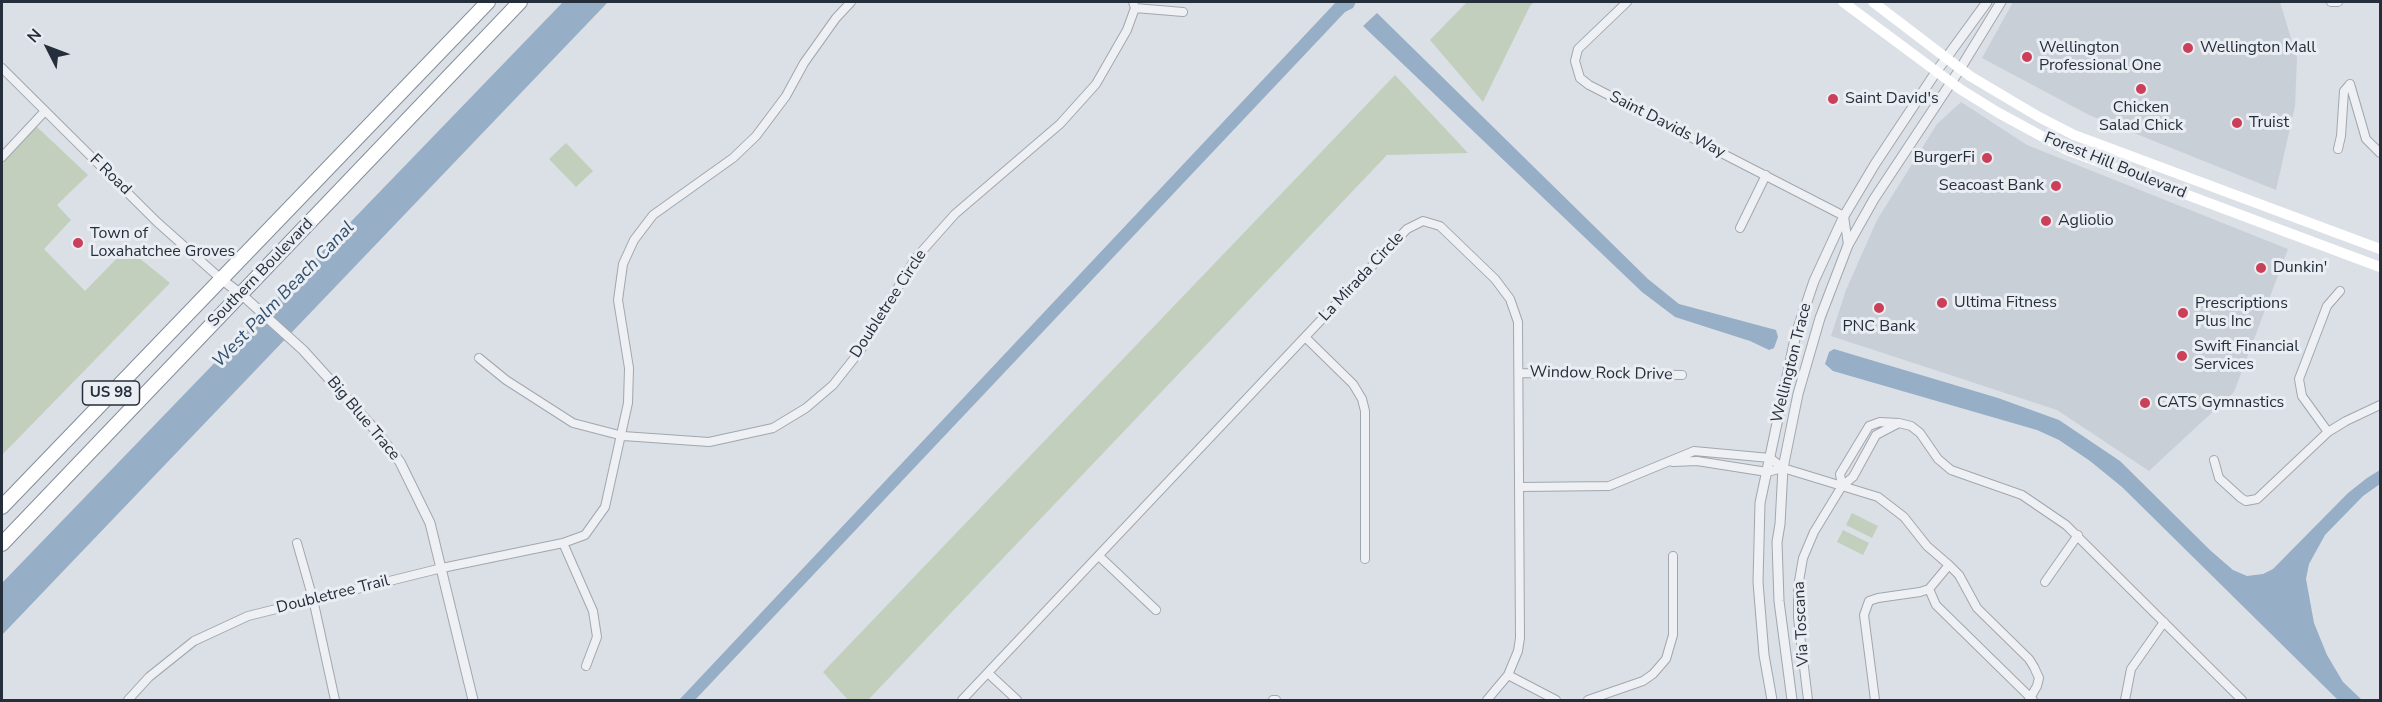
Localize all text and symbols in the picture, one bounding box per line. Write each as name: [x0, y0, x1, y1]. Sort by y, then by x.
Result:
north arrow: [18, 18, 78, 78]
text: N: [22, 24, 47, 48]
place label: Wellington Professional One: [2039, 38, 2161, 76]
place label: Wellington Mall: [2200, 38, 2316, 58]
marker: Wellington Mall: [2181, 41, 2195, 55]
marker: Wellington Professional One: [2020, 50, 2034, 64]
marker: Chicken Salad Chick: [2134, 82, 2148, 96]
street label: Saint Davids Way: [1606, 88, 1728, 162]
place label: Saint David's: [1845, 89, 1939, 109]
marker: Saint David's: [1826, 92, 1840, 106]
place label: Chicken Salad Chick: [2099, 98, 2183, 136]
place label: Truist: [2249, 113, 2289, 133]
marker: Truist: [2230, 116, 2244, 130]
street label: Forest Hill Boulevard: [2041, 129, 2189, 203]
place label: BurgerFi: [1913, 148, 1975, 168]
street label: F Road: [85, 151, 135, 199]
marker: BurgerFi: [1980, 151, 1994, 165]
place label: Seacoast Bank: [1939, 176, 2044, 196]
marker: Seacoast Bank: [2049, 179, 2063, 193]
place label: Agliolio: [2058, 211, 2114, 231]
marker: Agliolio: [2039, 214, 2053, 228]
street label: Southern Boulevard: [204, 215, 318, 331]
water label: West Palm Beach Canal: [209, 218, 359, 372]
place label: Town of Loxahatchee Groves: [90, 224, 235, 262]
street label: La Mirada Circle: [1316, 228, 1408, 326]
marker: Town of Loxahatchee Groves: [71, 236, 85, 250]
street label: Doubletree Circle: [847, 246, 931, 362]
place label: Dunkin': [2273, 258, 2327, 278]
marker: Dunkin': [2254, 261, 2268, 275]
place label: Ultima Fitness: [1954, 293, 2057, 313]
place label: Prescriptions Plus Inc: [2195, 294, 2288, 332]
marker: Ultima Fitness: [1935, 296, 1949, 310]
street label: Wellington Trace: [1768, 301, 1816, 425]
marker: PNC Bank: [1872, 301, 1886, 315]
marker: Prescriptions Plus Inc: [2176, 306, 2190, 320]
place label: PNC Bank: [1842, 317, 1916, 337]
place label: Swift Financial Services: [2194, 337, 2299, 375]
marker: Swift Financial Services: [2175, 349, 2189, 363]
street label: Window Rock Drive: [1529, 363, 1673, 385]
street label: Big Blue Trace: [322, 373, 404, 465]
road number: US 98: [82, 381, 140, 405]
place label: CATS Gymnastics: [2157, 393, 2284, 413]
marker: CATS Gymnastics: [2138, 396, 2152, 410]
street label: Doubletree Trail: [275, 572, 391, 618]
street label: Via Toscana: [1790, 581, 1814, 667]

